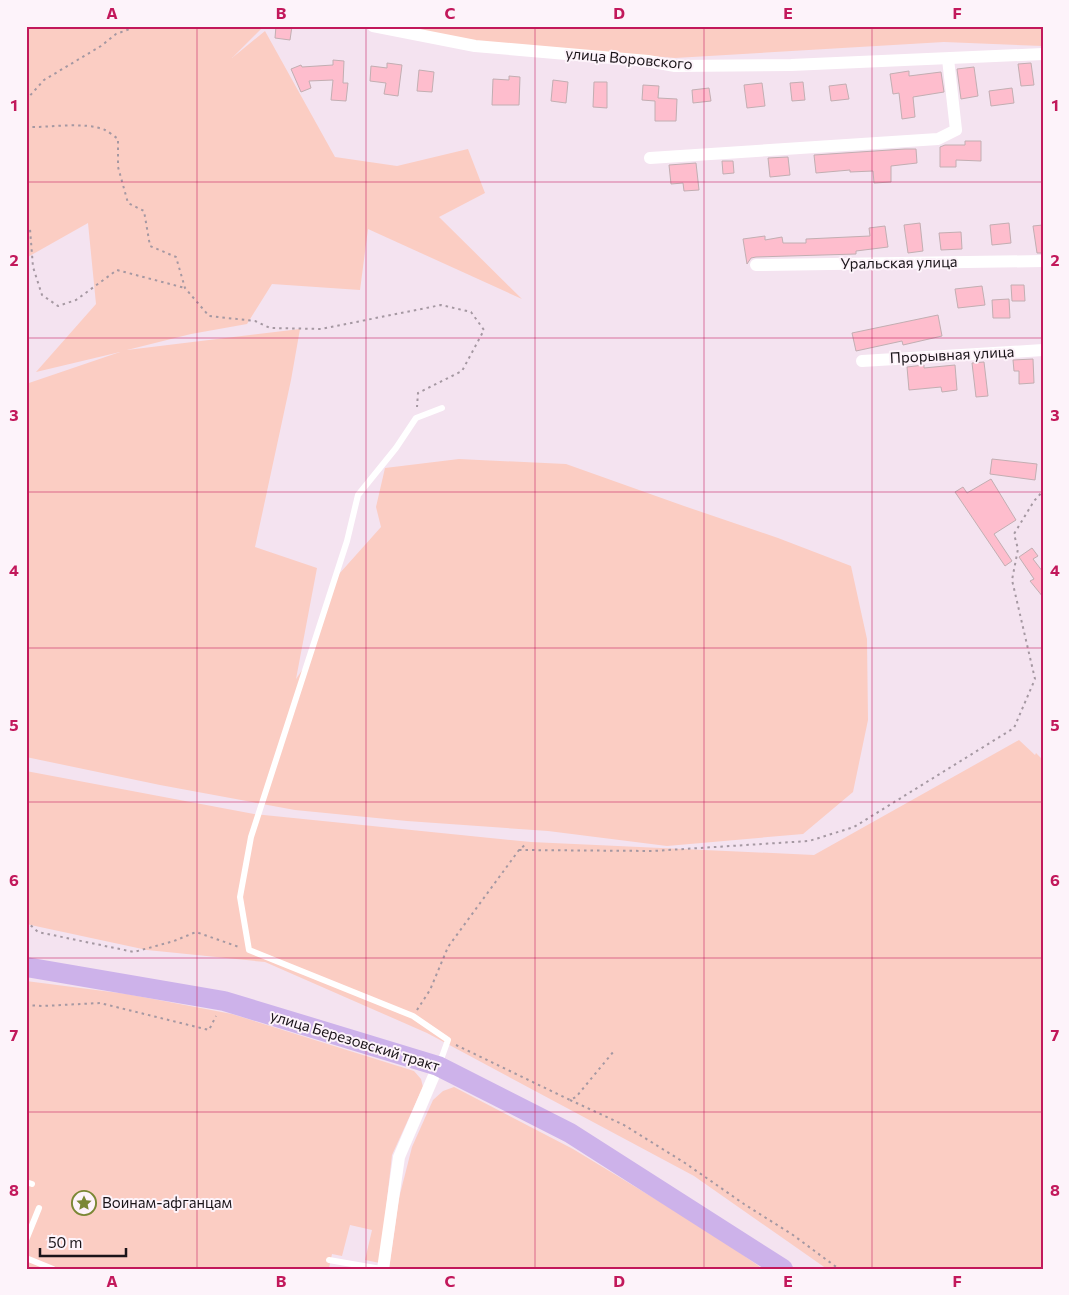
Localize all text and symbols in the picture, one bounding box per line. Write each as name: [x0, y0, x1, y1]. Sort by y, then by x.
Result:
text: A: [106, 3, 118, 22]
text: B: [276, 3, 287, 22]
text: C: [445, 3, 456, 22]
text: D: [613, 3, 625, 22]
text: E: [783, 3, 793, 22]
text: F: [952, 3, 962, 22]
street label: улица Воровского: [565, 43, 694, 73]
text: 1: [10, 95, 18, 114]
text: 1: [1051, 95, 1059, 114]
text: 2: [9, 250, 19, 269]
text: 2: [1050, 250, 1060, 269]
street label: Уральская улица: [840, 252, 958, 272]
street label: Прорывная улица: [889, 342, 1015, 366]
text: 3: [9, 405, 19, 424]
text: 3: [1050, 405, 1060, 424]
text: 4: [9, 560, 19, 579]
text: 4: [1050, 560, 1060, 579]
text: 5: [9, 715, 19, 734]
text: 5: [1050, 715, 1060, 734]
text: 6: [9, 870, 19, 889]
text: 6: [1050, 870, 1060, 889]
street label: улица Березовский тракт: [268, 1006, 442, 1074]
text: 7: [10, 1025, 19, 1044]
text: 7: [1051, 1025, 1060, 1044]
text: 8: [9, 1180, 19, 1199]
text: 8: [1050, 1180, 1060, 1199]
place icon: Воинам-афганцам: [71, 1190, 97, 1216]
place label: Воинам-афганцам: [102, 1193, 232, 1211]
scale bar: [40, 1225, 126, 1257]
text: 50 m: [48, 1233, 82, 1251]
text: A: [106, 1271, 118, 1290]
text: B: [276, 1271, 287, 1290]
text: C: [445, 1271, 456, 1290]
text: D: [613, 1271, 625, 1290]
text: E: [783, 1271, 793, 1290]
text: F: [952, 1271, 962, 1290]

